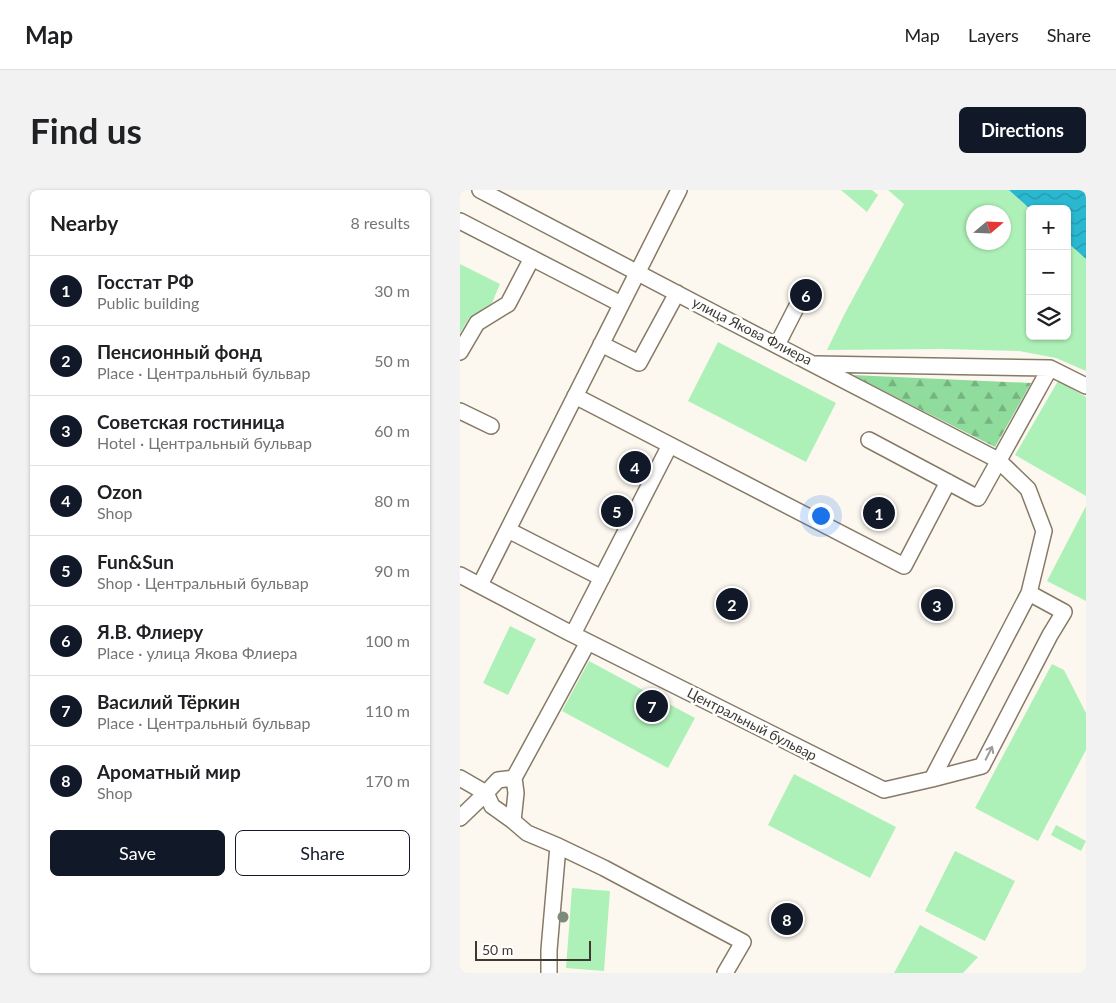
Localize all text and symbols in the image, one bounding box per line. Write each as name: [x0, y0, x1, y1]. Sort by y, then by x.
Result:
text: Map: [25, 20, 73, 49]
text: Map: [904, 24, 940, 46]
text: Layers: [968, 24, 1019, 46]
text: Share: [1047, 24, 1091, 46]
button: Directions: [959, 107, 1086, 153]
text: Find us: [30, 109, 142, 151]
north arrow: [966, 205, 1011, 250]
map controls: [1026, 205, 1071, 340]
button: +: [1026, 205, 1071, 250]
text: Nearby: [50, 210, 118, 235]
text: 8 results: [350, 213, 410, 232]
button: −: [1026, 250, 1071, 295]
text: Госстат РФ: [97, 270, 194, 293]
pin: 6: [790, 276, 822, 314]
text: 1: [61, 281, 71, 300]
text: 30 m: [374, 281, 410, 300]
text: Public building: [97, 293, 199, 312]
street label: улица Якова Флиера: [690, 293, 815, 368]
button: layers: [1026, 295, 1071, 340]
text: Пенсионный фонд: [97, 340, 262, 363]
text: 2: [61, 351, 71, 370]
text: 50 m: [374, 351, 410, 370]
text: Place · Центральный бульвар: [97, 363, 310, 382]
text: Советская гостиница: [97, 410, 285, 433]
text: 3: [61, 421, 71, 440]
text: 60 m: [374, 421, 410, 440]
text: Hotel · Центральный бульвар: [97, 433, 312, 452]
pin: 4: [619, 448, 651, 486]
text: Ozon: [97, 480, 142, 503]
text: 4: [61, 491, 71, 510]
text: 80 m: [374, 491, 410, 510]
pin: 5: [601, 492, 633, 530]
pin: 1: [863, 494, 895, 532]
text: Shop: [97, 503, 133, 522]
your location: [808, 503, 834, 529]
text: Fun&Sun: [97, 550, 174, 573]
text: 5: [61, 561, 71, 580]
text: 90 m: [374, 561, 410, 580]
text: Shop · Центральный бульвар: [97, 573, 309, 592]
pin: 2: [716, 585, 748, 623]
pin: 3: [921, 586, 953, 624]
text: Я.В. Флиеру: [97, 620, 203, 643]
text: 6: [61, 631, 71, 650]
text: 100 m: [365, 631, 410, 650]
text: Place · улица Якова Флиера: [97, 643, 298, 662]
street label: Центральный бульвар: [685, 683, 820, 764]
pin: 7: [636, 687, 668, 725]
text: Василий Тёркин: [97, 690, 240, 713]
text: 7: [61, 701, 71, 720]
text: 110 m: [365, 701, 410, 720]
text: Place · Центральный бульвар: [97, 713, 310, 732]
one-way arrow: [984, 746, 994, 761]
text: Ароматный мир: [97, 760, 241, 783]
text: 8: [61, 771, 71, 790]
text: 170 m: [365, 771, 410, 790]
text: Shop: [97, 783, 133, 802]
button: Save: [50, 830, 225, 876]
button: Share: [235, 830, 410, 876]
pin: 8: [771, 900, 803, 938]
scale bar: [475, 938, 591, 961]
text: 50 m: [482, 941, 513, 958]

